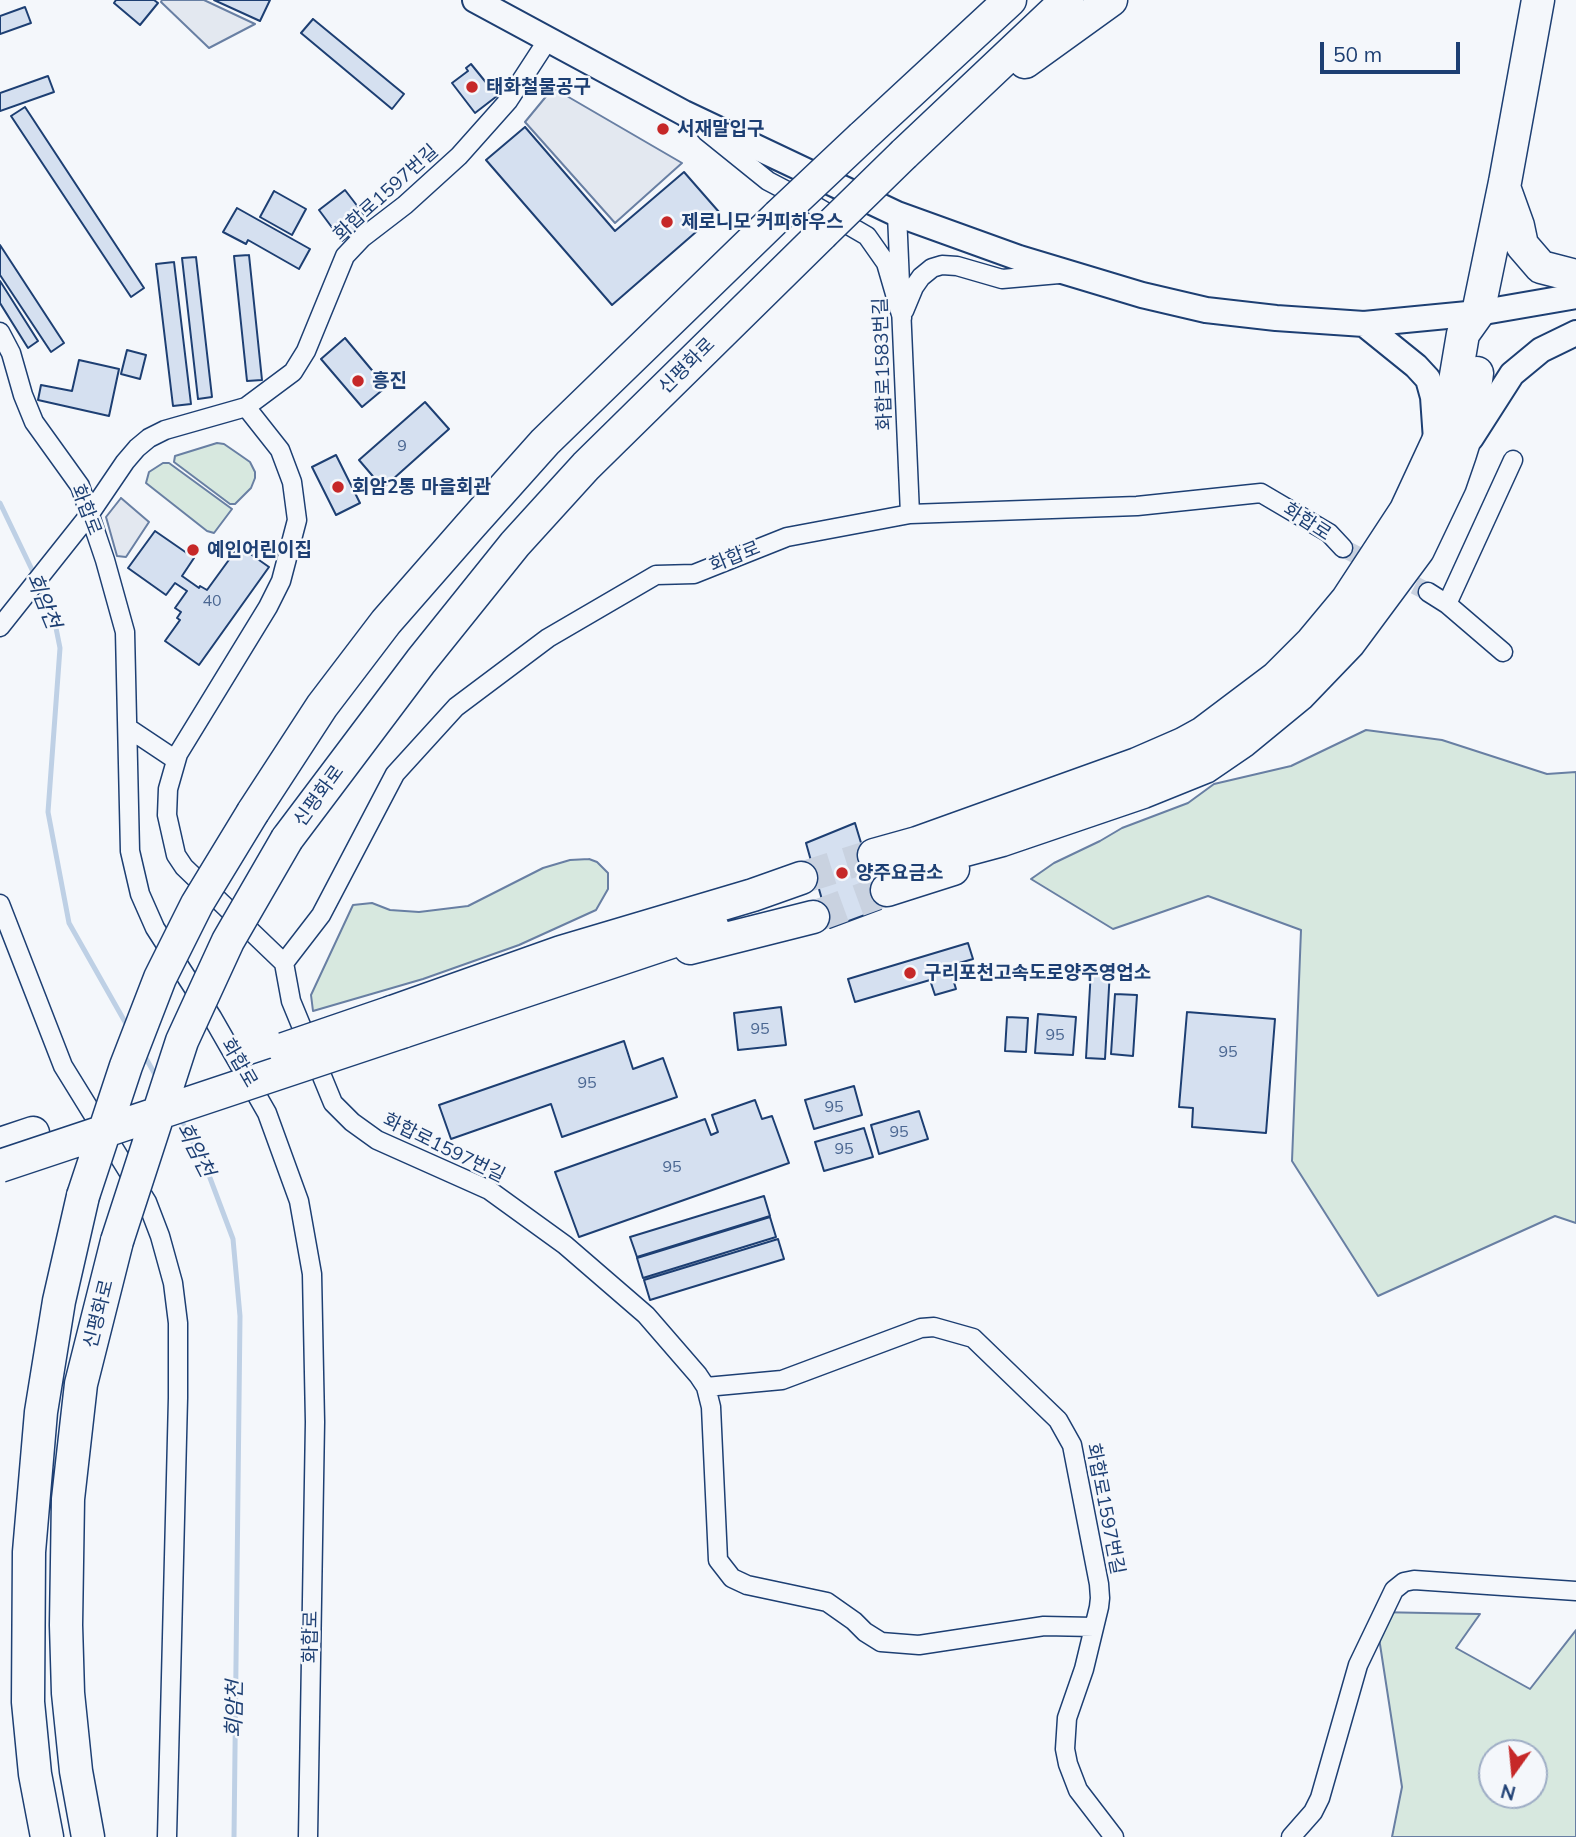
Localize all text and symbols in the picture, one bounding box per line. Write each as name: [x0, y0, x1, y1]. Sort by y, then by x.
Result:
scale bar: [1324, 28, 1464, 72]
text: 50 m: [1333, 41, 1382, 67]
place label: 태화철물공구: [486, 76, 591, 98]
marker: 태화철물공구: [464, 79, 480, 95]
place label: 서재말입구: [677, 118, 764, 140]
marker: 서재말입구: [655, 121, 671, 137]
street label: 화합로1597번길: [329, 140, 443, 246]
place label: 제로니모 커피하우스: [681, 211, 844, 233]
marker: 제로니모 커피하우스: [659, 214, 675, 230]
street label: 화합로1583번길: [869, 297, 897, 431]
street label: 신평화로: [654, 333, 720, 399]
place label: 흥진: [372, 370, 407, 392]
marker: 흥진: [350, 373, 366, 389]
house number: 9: [397, 436, 407, 456]
place label: 회암2통 마을회관: [352, 476, 491, 498]
marker: 회암2통 마을회관: [330, 479, 346, 495]
street label: 화합로: [66, 481, 106, 539]
street label: 화합로: [1279, 498, 1335, 546]
street label: 화합로: [706, 537, 764, 577]
place label: 예인어린이집: [207, 539, 312, 561]
marker: 예인어린이집: [185, 542, 201, 558]
water label: 회암천: [20, 569, 66, 633]
house number: 40: [202, 591, 222, 611]
street label: 신평화로: [289, 761, 349, 831]
place label: 양주요금소: [856, 862, 943, 884]
marker: 양주요금소: [834, 865, 850, 881]
place label: 구리포천고속도로양주영업소: [924, 962, 1151, 984]
marker: 구리포천고속도로양주영업소: [902, 965, 918, 981]
house number: 95: [750, 1019, 770, 1039]
house number: 95: [1045, 1025, 1065, 1045]
street label: 화합로: [216, 1035, 262, 1091]
house number: 95: [1218, 1042, 1238, 1062]
house number: 95: [577, 1073, 597, 1093]
house number: 95: [824, 1097, 844, 1117]
street label: 화합로1597번길: [379, 1109, 509, 1187]
water label: 회암천: [171, 1118, 219, 1182]
house number: 95: [889, 1122, 909, 1142]
house number: 95: [834, 1139, 854, 1159]
house number: 95: [662, 1157, 682, 1177]
street label: 신평화로: [79, 1277, 119, 1351]
street label: 화합로1597번길: [1081, 1442, 1129, 1576]
street label: 화합로: [299, 1611, 323, 1663]
water label: 회암천: [222, 1680, 248, 1738]
north arrow: [1478, 1739, 1548, 1809]
text: N: [1498, 1779, 1518, 1806]

